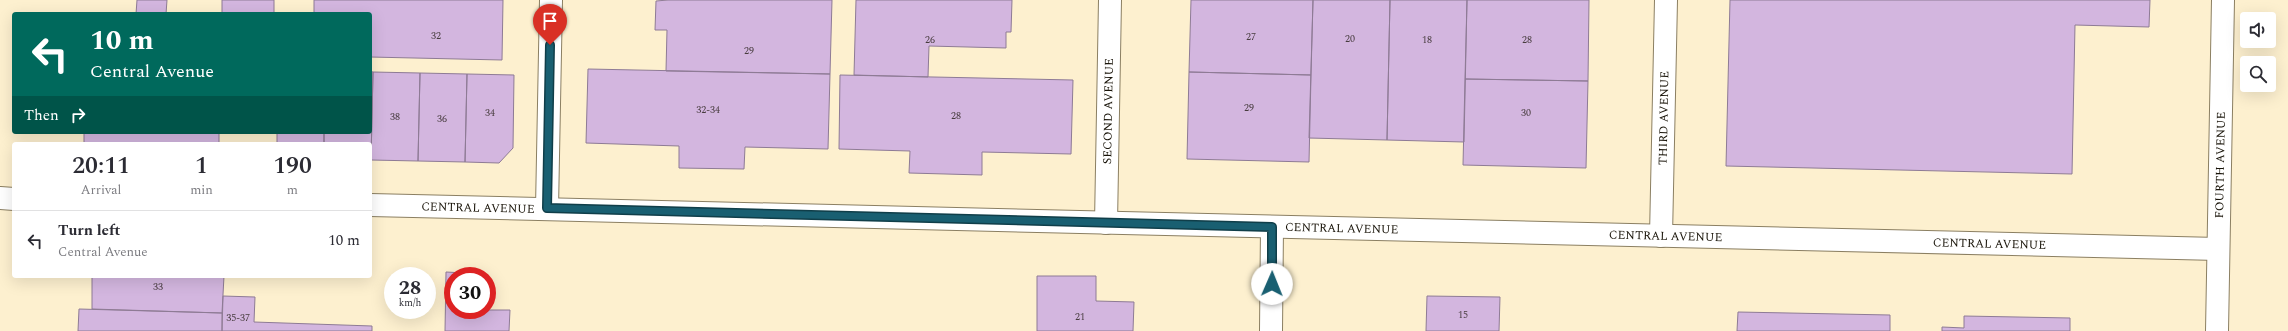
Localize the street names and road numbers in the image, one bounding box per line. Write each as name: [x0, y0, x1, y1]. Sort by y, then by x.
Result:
street label: SECOND AVENUE: [1098, 58, 1119, 164]
street label: THIRD AVENUE: [1654, 71, 1674, 165]
street label: FOURTH AVENUE: [2210, 111, 2231, 219]
street label: CENTRAL AVENUE: [421, 197, 535, 219]
street label: CENTRAL AVENUE: [1285, 218, 1399, 239]
street label: CENTRAL AVENUE: [1609, 226, 1723, 247]
street label: CENTRAL AVENUE: [1933, 233, 2046, 255]

